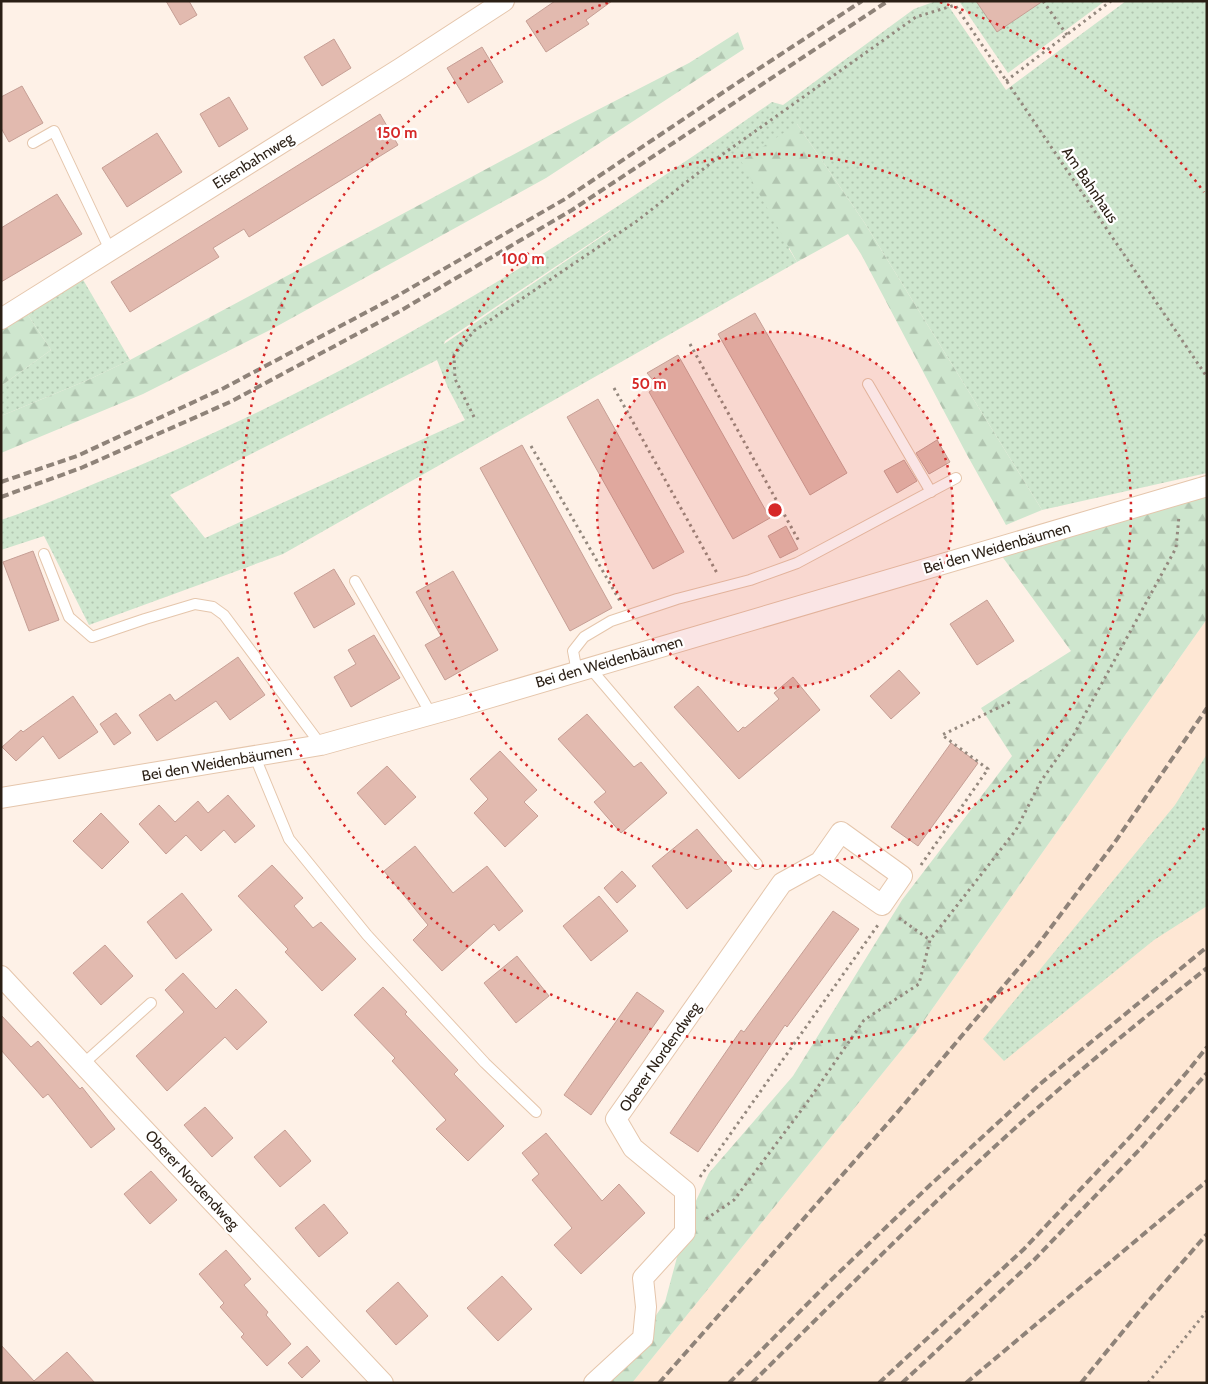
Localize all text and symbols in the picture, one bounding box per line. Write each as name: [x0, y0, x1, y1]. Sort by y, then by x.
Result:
text: 150 m: [377, 124, 417, 142]
street label: Eisenbahnweg: [209, 129, 297, 193]
street label: Am Bahnhaus: [1058, 144, 1122, 226]
text: 100 m: [501, 250, 545, 268]
text: 50 m: [631, 375, 667, 393]
centre of rings: [766, 501, 784, 519]
street label: Bei den Weidenbäumen: [921, 518, 1073, 578]
street label: Bei den Weidenbäumen: [533, 632, 685, 692]
street label: Bei den Weidenbäumen: [140, 741, 294, 785]
street label: Oberer Nordendweg: [615, 998, 705, 1115]
street label: Oberer Nordendweg: [141, 1126, 243, 1234]

